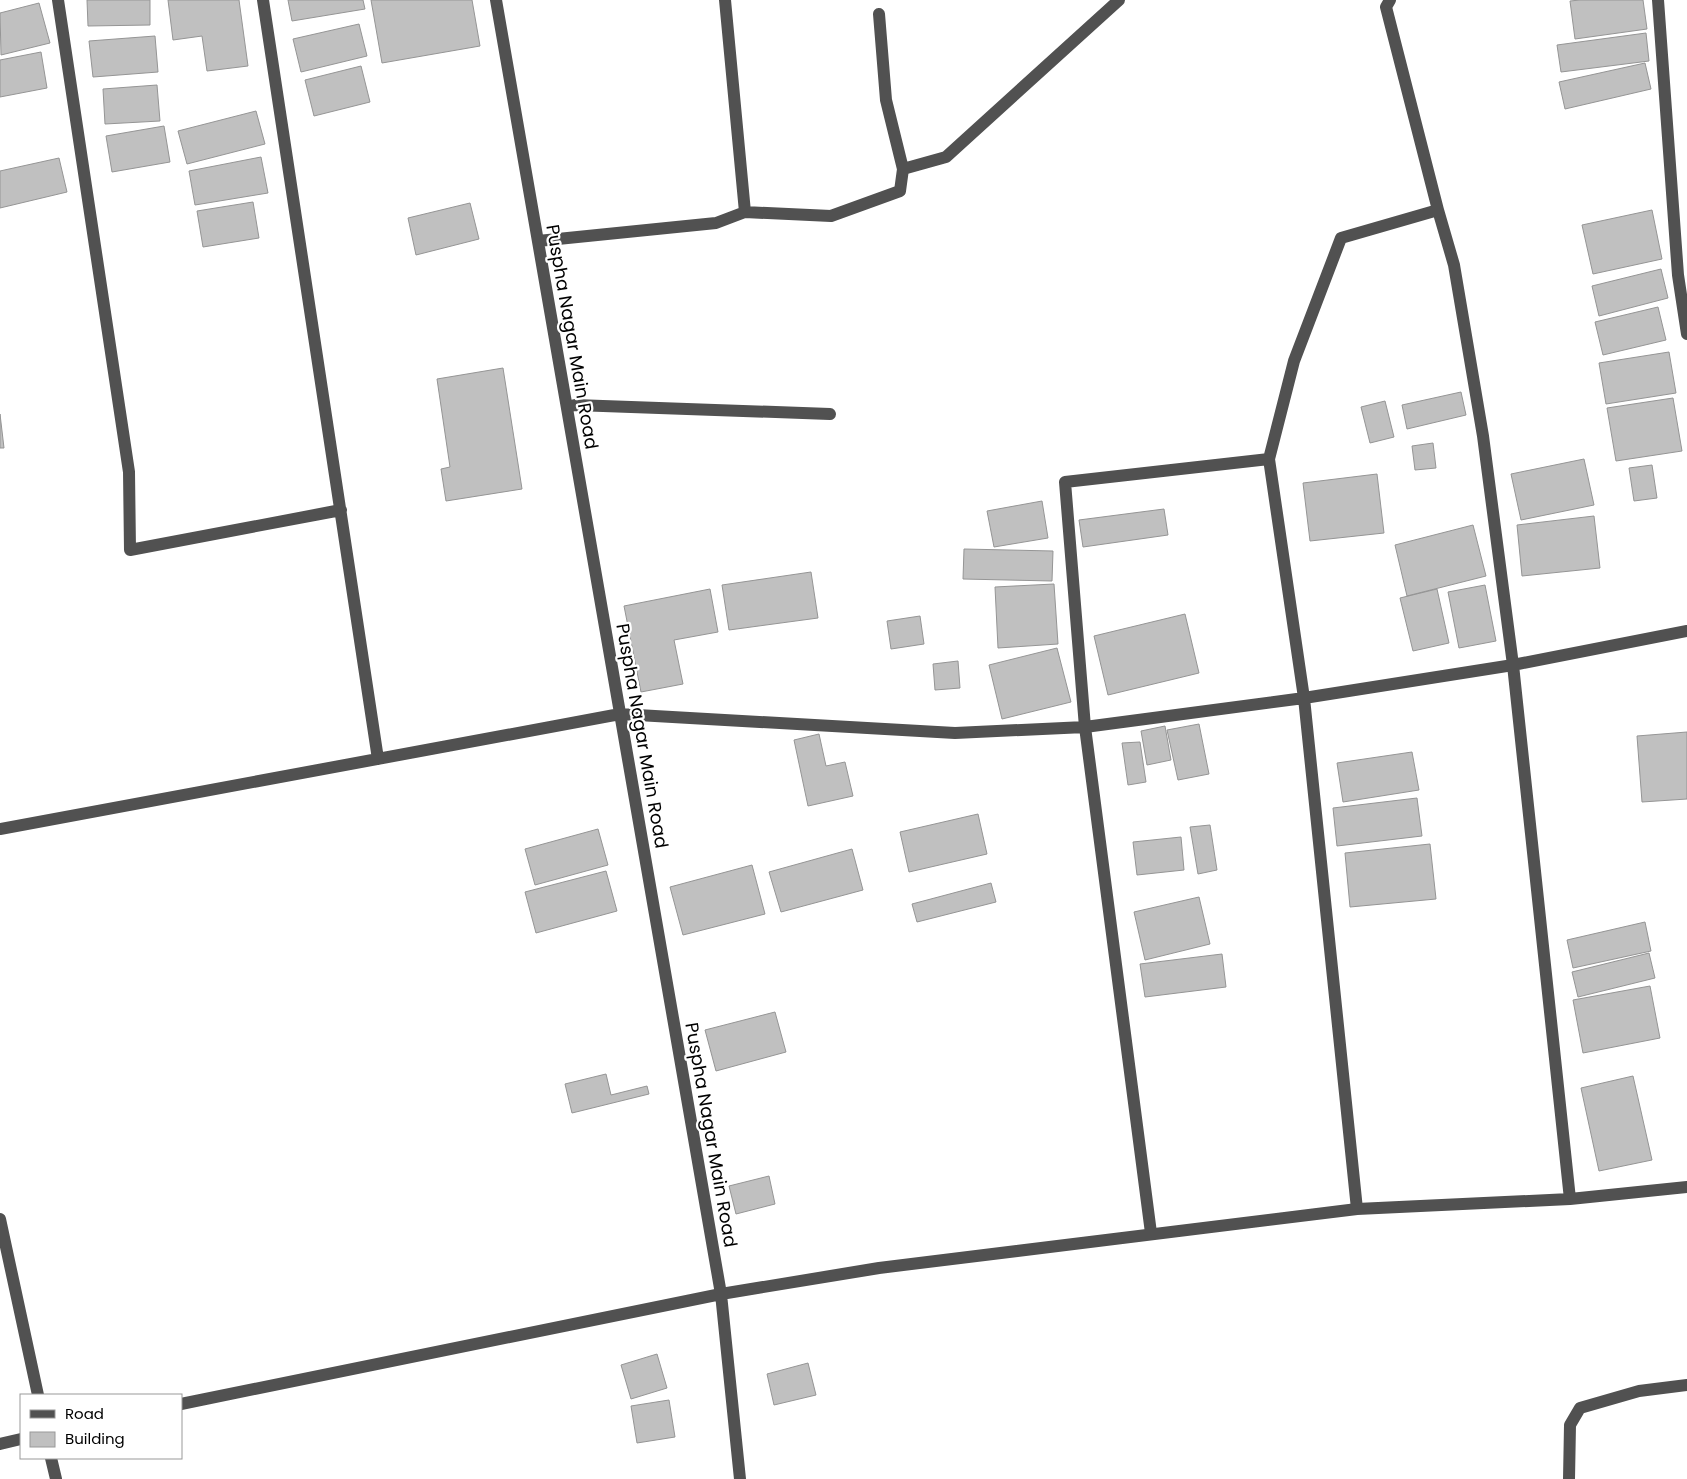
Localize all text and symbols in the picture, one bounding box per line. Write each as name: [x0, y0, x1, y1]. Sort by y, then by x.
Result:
street label: Puspha Nagar Main Road: [540, 223, 605, 451]
street label: Puspha Nagar Main Road: [610, 622, 675, 850]
street label: Puspha Nagar Main Road: [679, 1021, 744, 1249]
legend: [20, 1394, 182, 1459]
text: Road: [65, 1403, 104, 1424]
text: Building: [65, 1428, 125, 1449]

